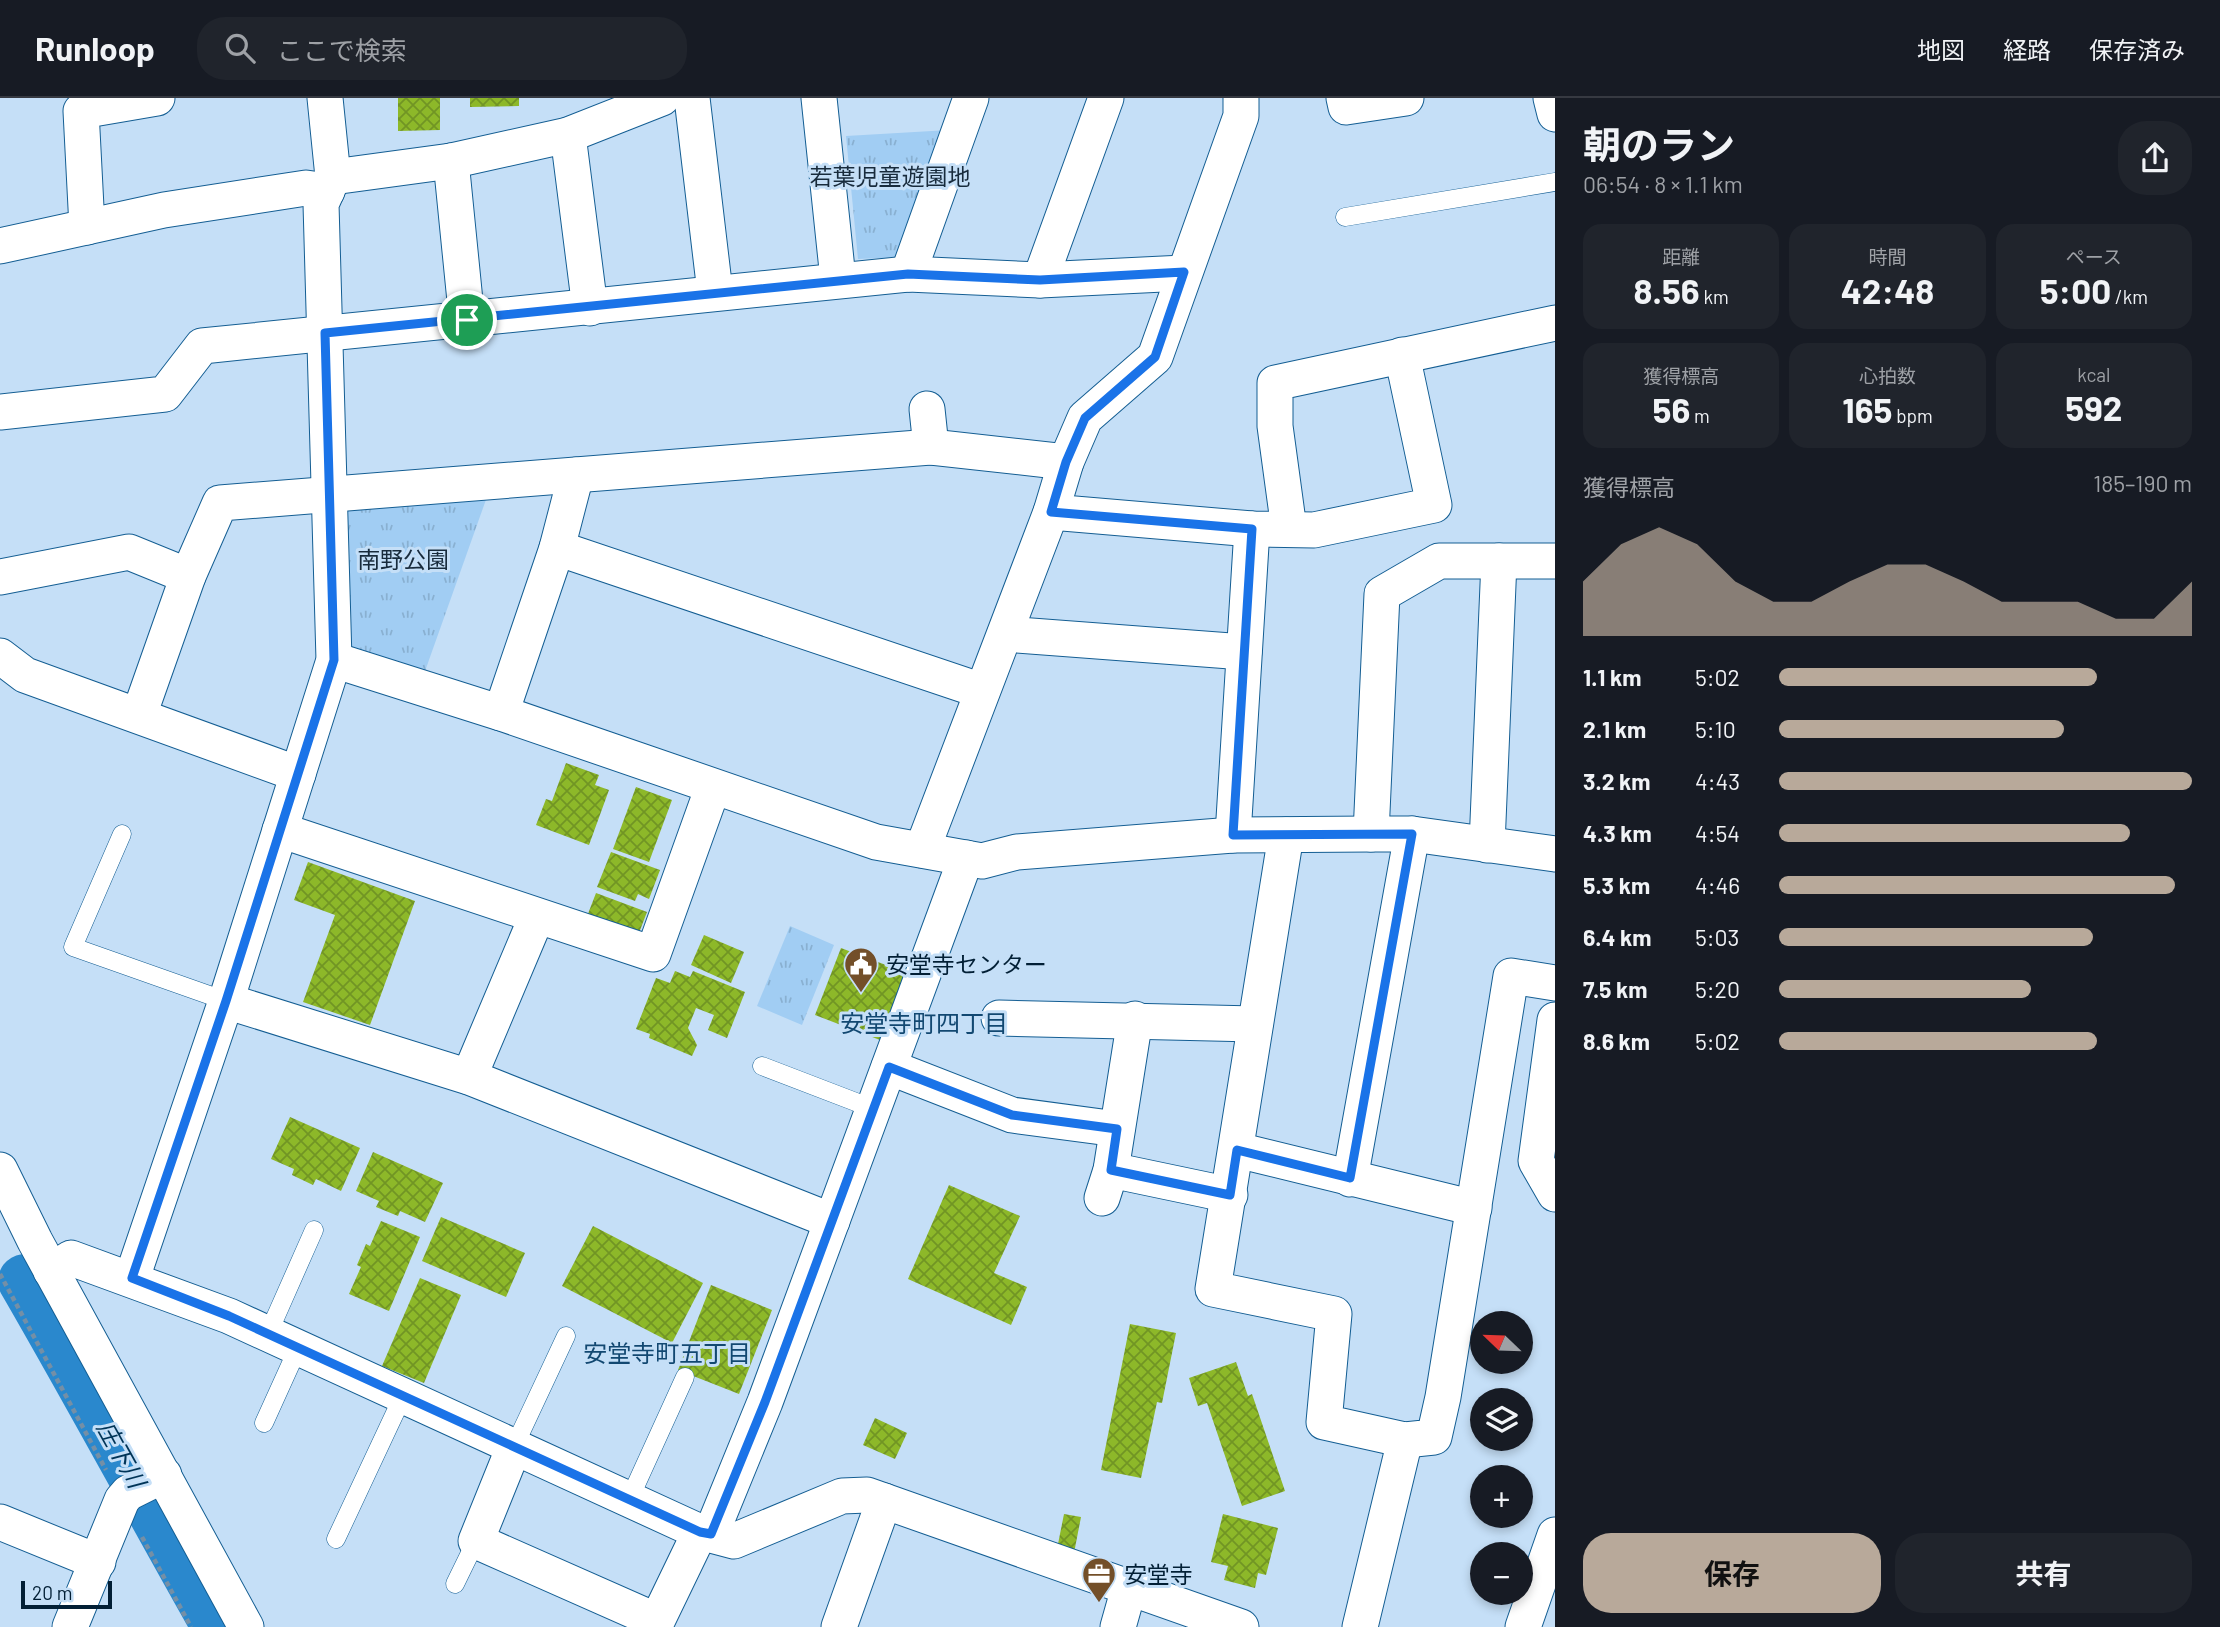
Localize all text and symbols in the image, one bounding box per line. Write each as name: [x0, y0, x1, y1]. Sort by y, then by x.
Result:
search box: [197, 17, 687, 80]
text: Runloop: [35, 28, 155, 68]
icon: search: [221, 29, 259, 67]
text: ここで検索: [277, 34, 407, 65]
text: 地図: [1917, 35, 1965, 64]
text: 経路: [2003, 35, 2051, 64]
text: 保存済み: [2089, 35, 2185, 64]
text: 朝のラン: [1583, 121, 1735, 167]
button: share: [2118, 121, 2192, 195]
park label: 若葉児童遊園地: [810, 162, 971, 190]
text: 06:54 · 8 × 1.1 km: [1583, 170, 1743, 198]
text: 距離: [1662, 245, 1700, 268]
text: 時間: [1868, 245, 1907, 268]
text: ペース: [2066, 245, 2122, 268]
text: 8.56: [1634, 269, 1700, 311]
text: 42:48: [1841, 269, 1934, 311]
text: 5:00: [2040, 269, 2111, 311]
text: km: [1700, 285, 1729, 308]
text: /km: [2111, 285, 2148, 308]
pin: [437, 290, 497, 350]
icon: arrive: [448, 301, 486, 339]
text: kcal: [2077, 363, 2110, 386]
text: 獲得標高: [1643, 364, 1719, 387]
text: 心拍数: [1859, 364, 1916, 387]
text: 592: [2065, 386, 2122, 428]
text: 56: [1653, 388, 1690, 430]
text: 165: [1842, 388, 1892, 430]
text: m: [1690, 404, 1710, 427]
text: bpm: [1892, 404, 1933, 427]
text: 185–190 m: [2093, 469, 2192, 497]
text: 獲得標高: [1583, 473, 1675, 501]
park label: 南野公園: [357, 545, 449, 573]
text: 1.1 km: [1583, 663, 1642, 691]
text: 5:02: [1695, 663, 1740, 691]
text: 2.1 km: [1583, 715, 1646, 743]
text: 5:10: [1695, 715, 1736, 743]
text: 3.2 km: [1583, 767, 1651, 795]
text: 4:43: [1695, 767, 1740, 795]
text: 4.3 km: [1583, 819, 1652, 847]
text: 4:54: [1695, 819, 1740, 847]
text: 5.3 km: [1583, 871, 1650, 899]
text: 4:46: [1695, 871, 1740, 899]
text: 6.4 km: [1583, 923, 1652, 951]
text: 5:03: [1695, 923, 1739, 951]
public building icon: 安堂寺センター: [842, 945, 880, 994]
place label: 安堂寺センター: [886, 950, 1047, 978]
text: 7.5 km: [1583, 975, 1648, 1003]
text: 5:20: [1695, 975, 1740, 1003]
district label: 安堂寺町四丁目: [840, 1008, 1008, 1037]
text: 8.6 km: [1583, 1027, 1650, 1055]
text: 5:02: [1695, 1027, 1740, 1055]
north arrow: [1470, 1311, 1533, 1374]
map controls: [1470, 1311, 1533, 1605]
district label: 安堂寺町五丁目: [583, 1338, 751, 1367]
button: layers: [1470, 1388, 1533, 1451]
water label: 庄下川: [92, 1415, 154, 1495]
button: +: [1470, 1465, 1533, 1528]
button: 保存: [1583, 1533, 1881, 1613]
button: 共有: [1895, 1533, 2192, 1613]
button: −: [1470, 1542, 1533, 1605]
office icon: 安堂寺: [1080, 1555, 1118, 1604]
place label: 安堂寺: [1124, 1560, 1193, 1588]
scale bar: [21, 1578, 112, 1610]
text: 20 m: [32, 1581, 72, 1604]

